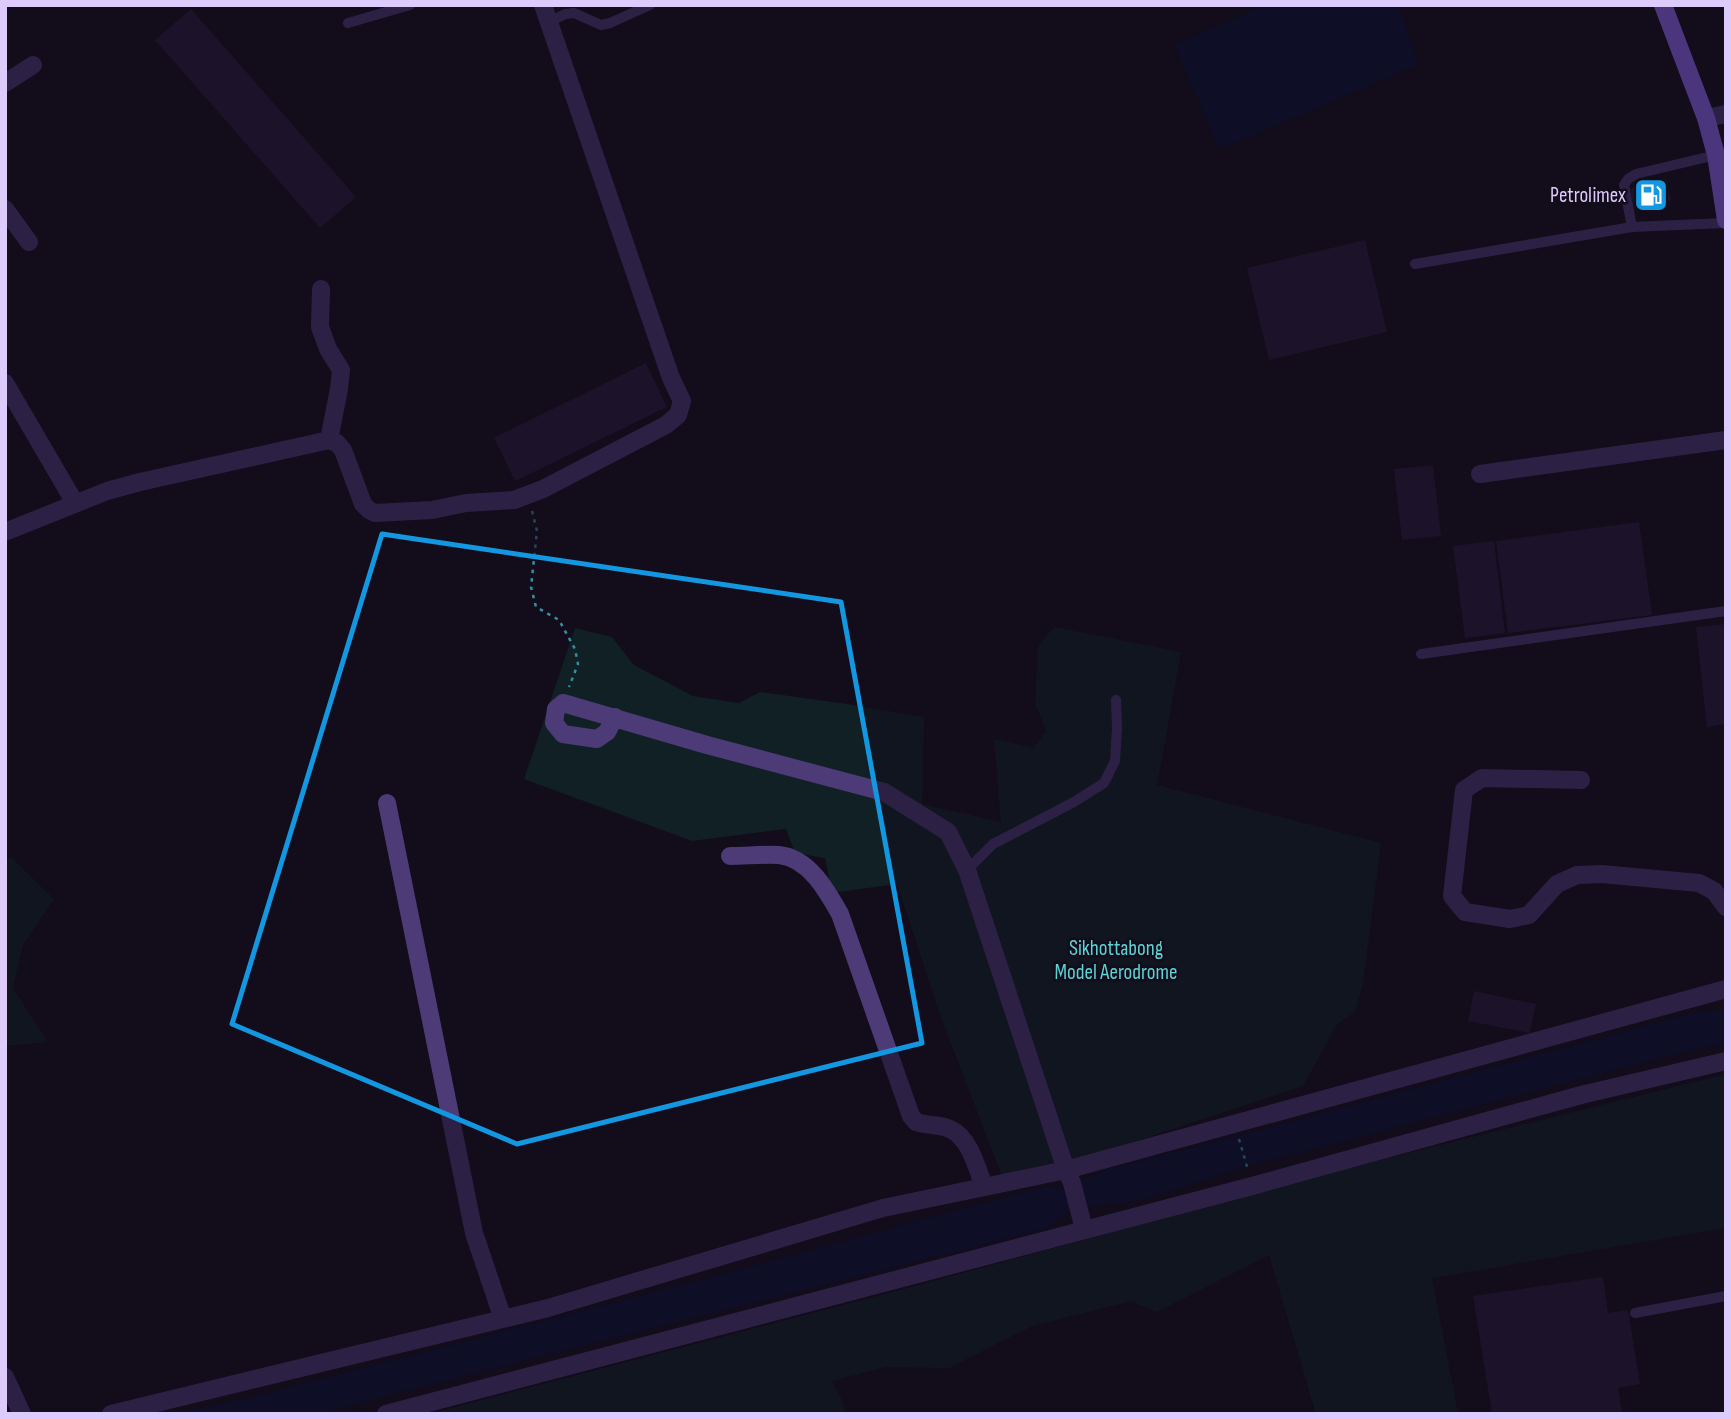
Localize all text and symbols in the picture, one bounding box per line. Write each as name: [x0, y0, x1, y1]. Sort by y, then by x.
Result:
fuel station icon: Petrolimex: [1632, 176, 1670, 214]
place label: Petrolimex: [1550, 183, 1626, 208]
park label: Sikhottabong Model Aerodrome: [1055, 936, 1177, 985]

